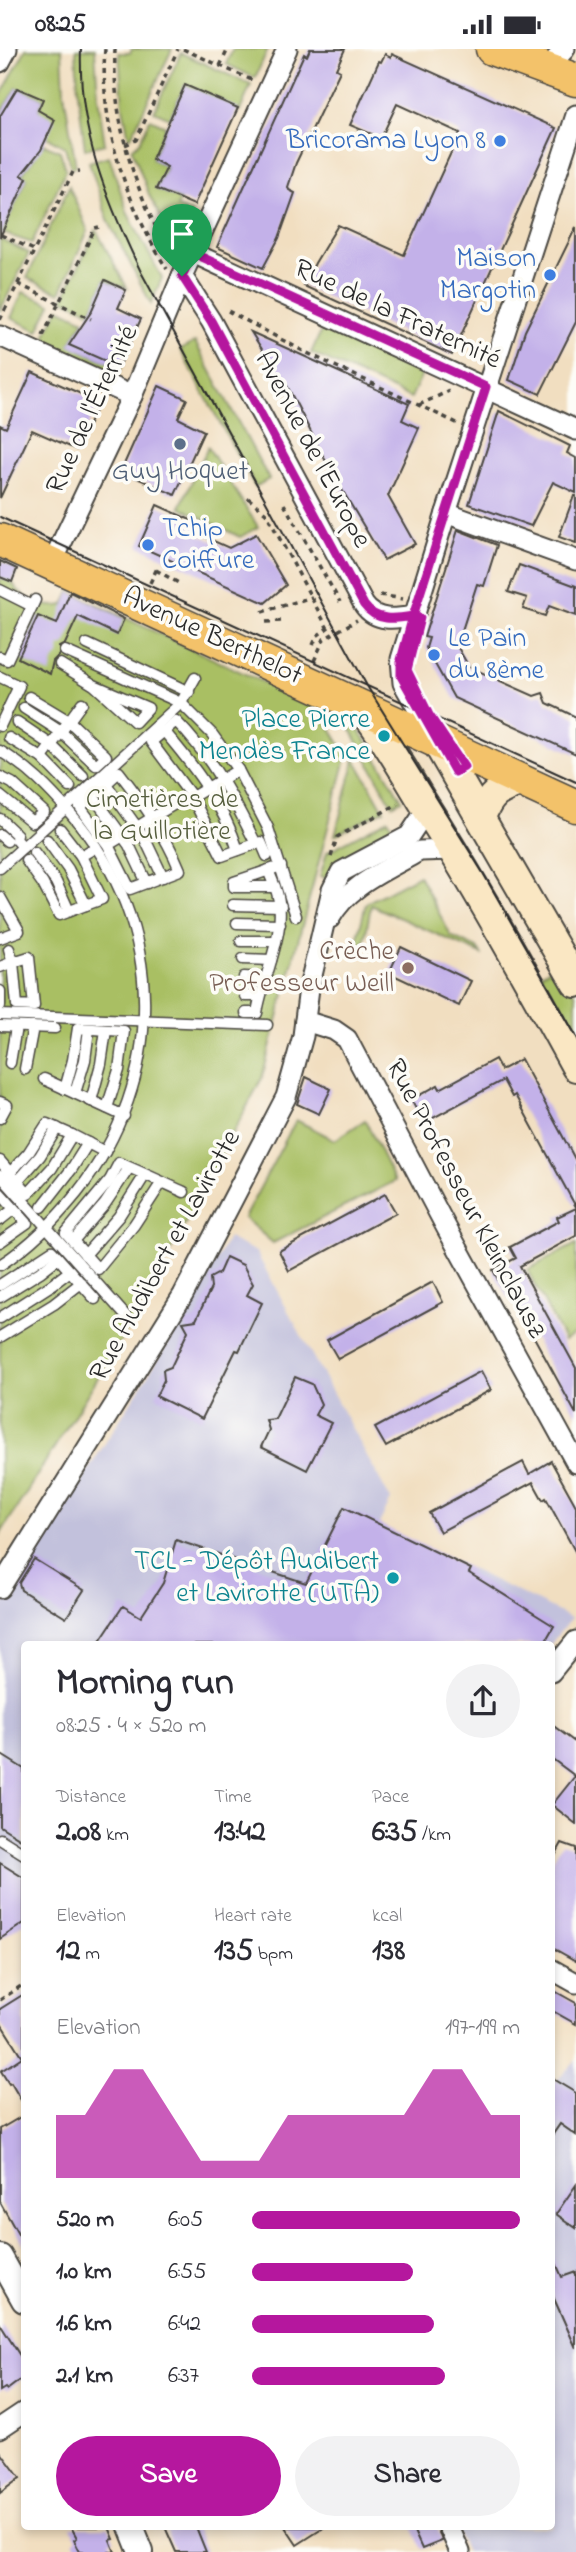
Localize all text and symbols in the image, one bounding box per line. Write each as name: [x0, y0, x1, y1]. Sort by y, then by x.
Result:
text: 08:25: [35, 6, 86, 44]
place label: Bricorama Lyon 8: [285, 121, 486, 162]
marker: Bricorama Lyon 8: [492, 133, 508, 149]
pin: [152, 204, 212, 276]
icon: arrive: [163, 215, 201, 253]
place label: Maison Margotin: [440, 239, 536, 312]
street label: Rue de la Fraternité: [287, 249, 508, 381]
marker: Maison Margotin: [542, 267, 558, 283]
street label: Rue de l'Éternité: [36, 318, 150, 501]
street label: Avenue de l'Europe: [243, 344, 381, 556]
marker: Guy Hoquet: [172, 436, 188, 452]
place label: Guy Hoquet: [112, 452, 248, 493]
place label: Tchip Coiffure: [162, 509, 255, 582]
marker: Tchip Coiffure: [140, 537, 156, 553]
street label: Avenue Berthelot: [115, 577, 309, 697]
place label: Le Pain du 8ème: [448, 619, 544, 692]
marker: Le Pain du 8ème: [426, 647, 442, 663]
place label: Place Pierre Mendès France: [199, 700, 370, 773]
marker: Place Pierre Mendès France: [376, 728, 392, 744]
park label: Cimetières de la Guillotière: [86, 780, 239, 853]
place label: Crèche Professeur Weill: [209, 932, 394, 1005]
marker: Crèche Professeur Weill: [400, 960, 416, 976]
street label: Rue Professeur Kleinclausz: [374, 1052, 556, 1346]
street label: Rue Audibert et Lavirotte: [80, 1122, 253, 1389]
place label: TCL - Dépôt Audibert et Lavirotte (UTA): [134, 1542, 379, 1615]
marker: TCL - Dépôt Audibert et Lavirotte (UTA): [385, 1570, 401, 1586]
text: Morning run: [56, 1656, 234, 1712]
button: share: [446, 1664, 520, 1738]
text: 08:25 · 4 × 520 m: [56, 1710, 206, 1743]
text: Distance: [56, 1784, 126, 1811]
text: Time: [214, 1784, 252, 1811]
text: Pace: [372, 1784, 409, 1811]
text: 2.08: [56, 1811, 101, 1855]
text: 13:42: [214, 1811, 266, 1855]
text: 6:35: [372, 1811, 417, 1855]
text: km: [101, 1822, 129, 1849]
text: /km: [417, 1822, 451, 1849]
text: Elevation: [56, 1903, 126, 1930]
text: Heart rate: [214, 1903, 292, 1930]
text: kcal: [372, 1903, 402, 1930]
text: 12: [56, 1930, 80, 1974]
text: 135: [214, 1930, 253, 1974]
text: 138: [372, 1930, 405, 1974]
text: m: [80, 1941, 100, 1968]
text: bpm: [253, 1941, 293, 1968]
text: Elevation: [56, 2012, 141, 2045]
text: 197–199 m: [445, 2012, 520, 2045]
text: 520 m: [56, 2204, 114, 2237]
text: 6:05: [168, 2204, 203, 2237]
text: 1.0 km: [56, 2256, 112, 2289]
text: 6:55: [168, 2256, 206, 2289]
text: 1.6 km: [56, 2308, 112, 2341]
text: 6:42: [168, 2308, 201, 2341]
text: 2.1 km: [56, 2360, 113, 2393]
text: 6:37: [168, 2360, 199, 2393]
button: Save: [56, 2436, 281, 2516]
button: Share: [295, 2436, 520, 2516]

